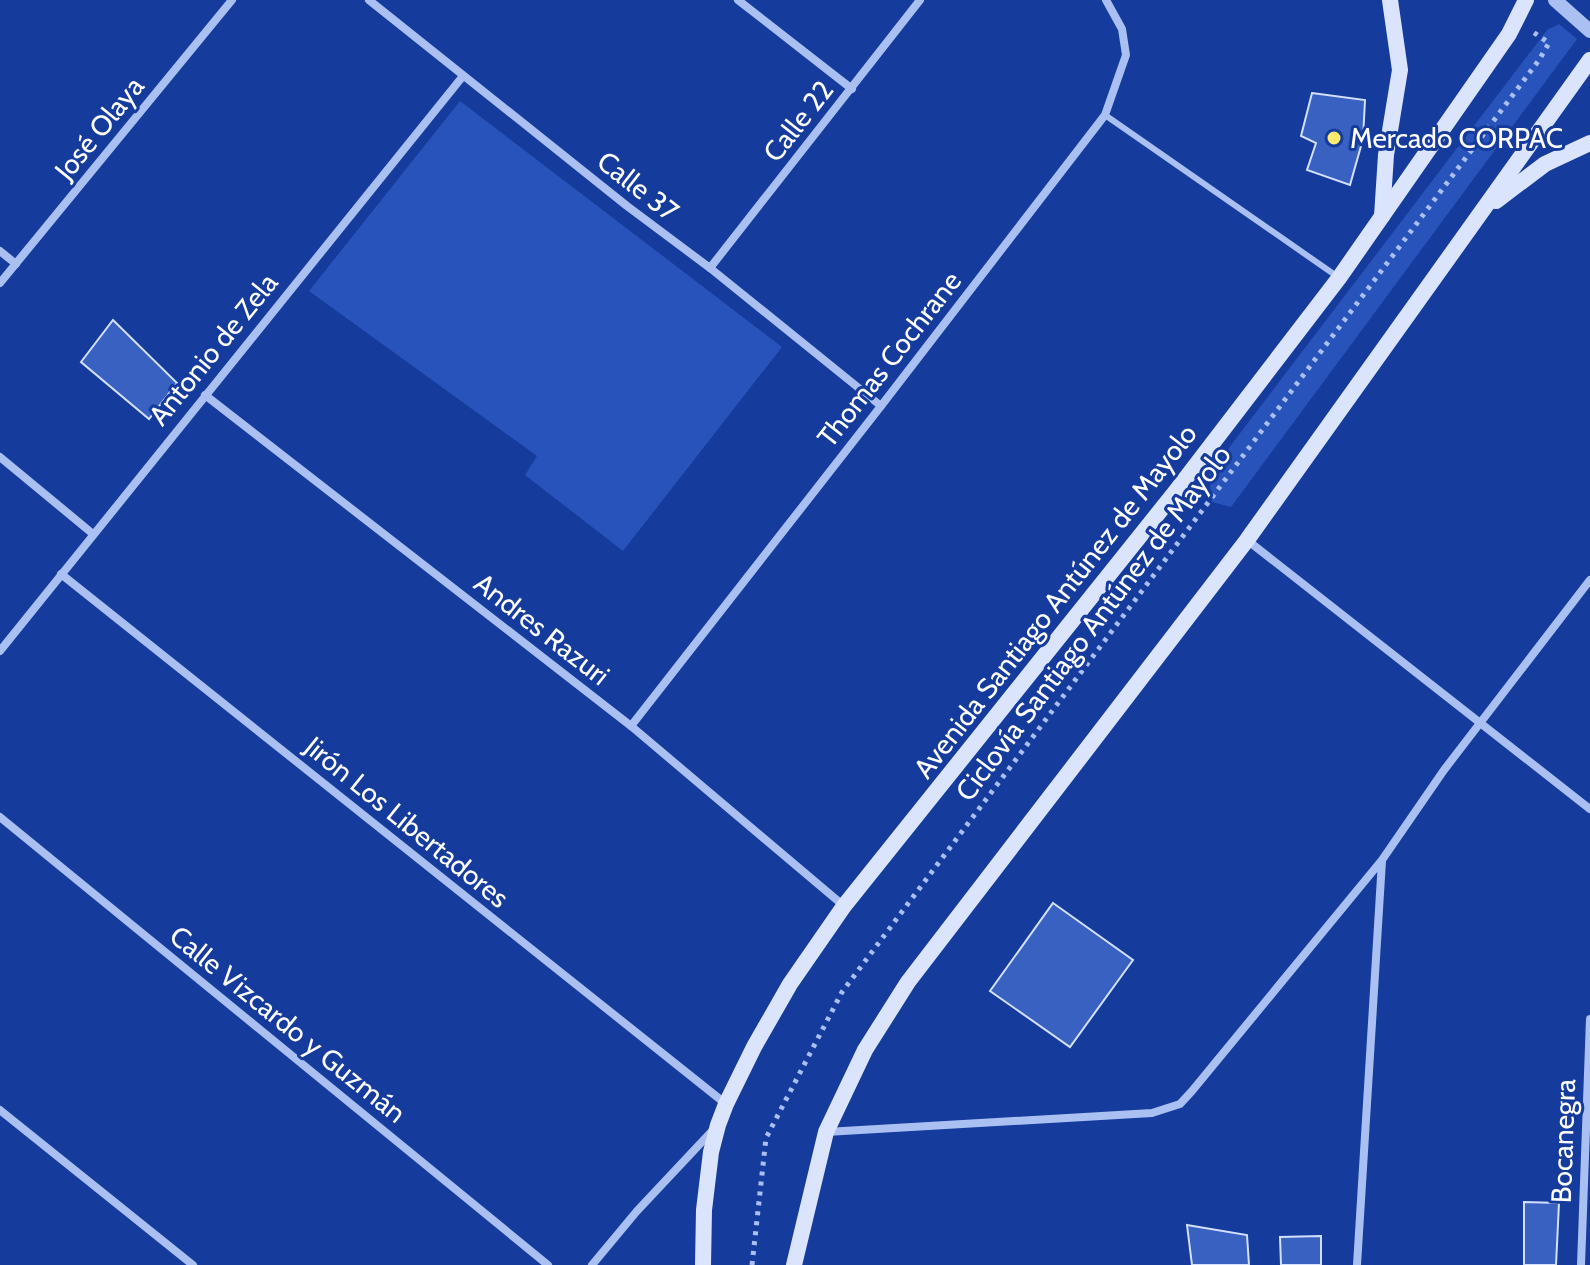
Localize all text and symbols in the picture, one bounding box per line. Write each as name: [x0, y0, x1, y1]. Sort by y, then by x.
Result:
street label: José Olaya: [47, 69, 151, 187]
street label: Calle 22: [756, 74, 840, 168]
place label: Mercado CORPAC: [1350, 121, 1563, 155]
marker: Mercado CORPAC: [1325, 129, 1343, 147]
street label: Calle 37: [591, 144, 685, 228]
street label: Thomas Cochrane: [810, 264, 968, 454]
street label: Antonio de Zela: [141, 266, 285, 432]
street label: Avenida Santiago Antúnez de Mayolo: [906, 417, 1204, 785]
street label: Ciclovía Santiago Antúnez de Mayolo: [948, 438, 1238, 808]
street label: Andres Razuri: [468, 566, 616, 692]
street label: Jirón Los Libertadores: [297, 729, 516, 915]
street label: Calle Vizcardo y Guzmán: [163, 918, 413, 1130]
street label: Bocanegra: [1544, 1078, 1582, 1204]

